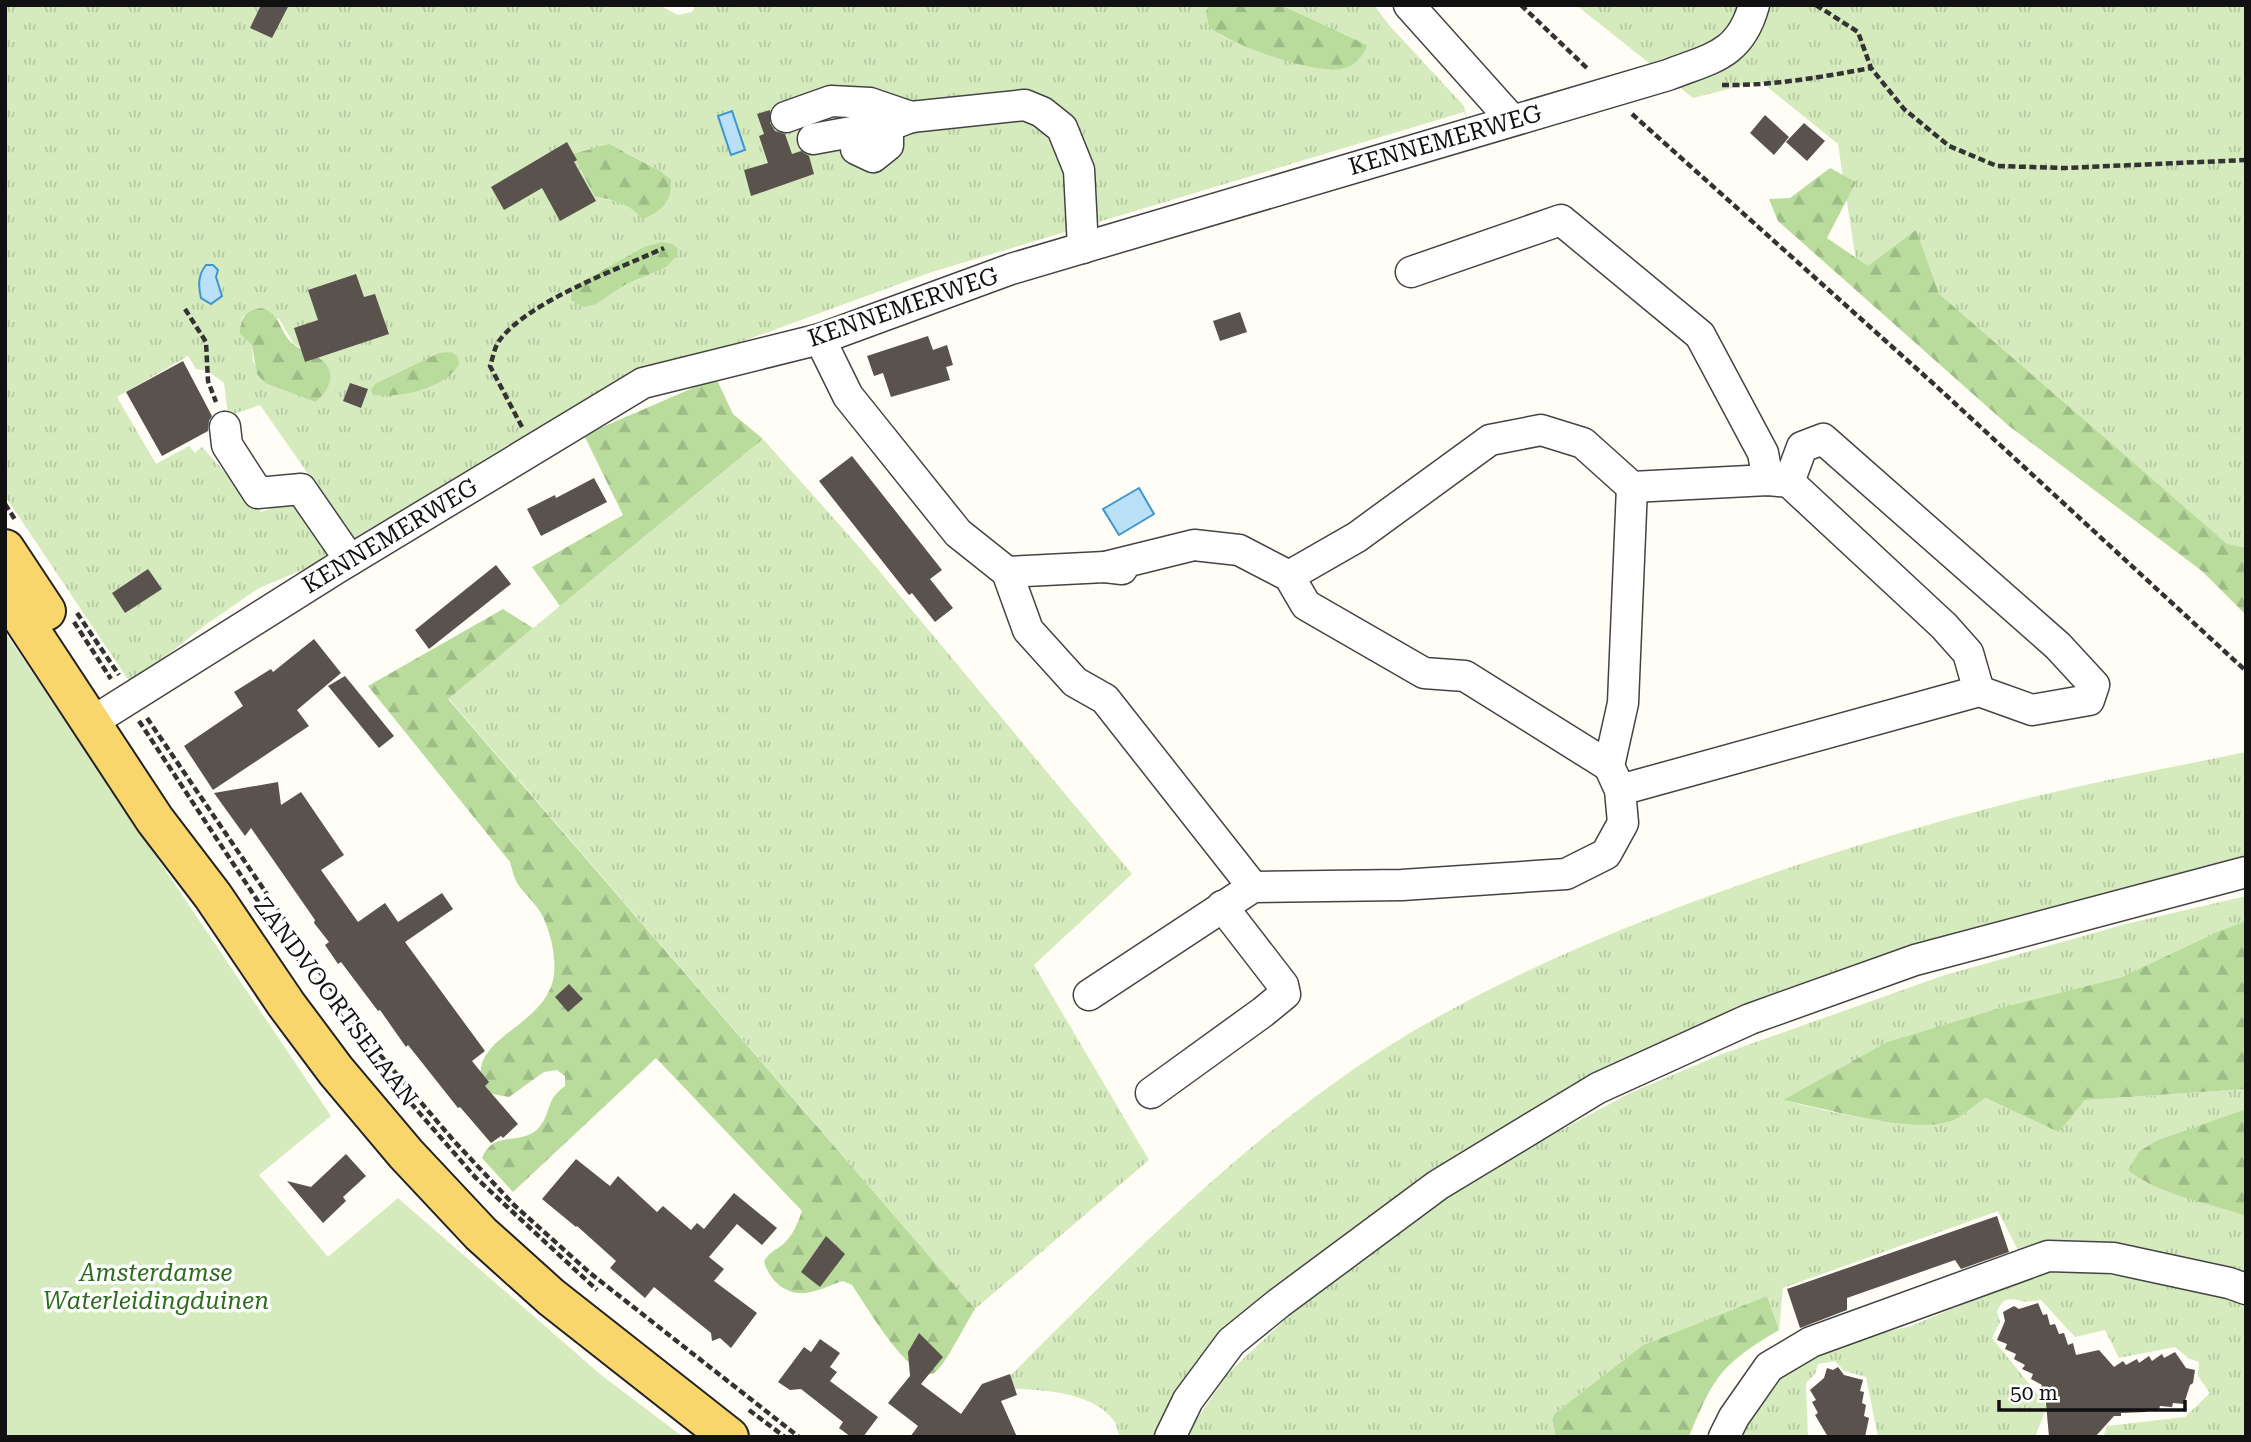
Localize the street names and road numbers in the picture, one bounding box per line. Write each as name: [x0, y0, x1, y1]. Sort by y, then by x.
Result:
street label: KENNEMERWEG: [1345, 99, 1545, 181]
street label: KENNEMERWEG: [804, 261, 1002, 353]
street label: KENNEMERWEG: [297, 472, 483, 599]
street label: ZANDVOORTSELAAN: [248, 892, 424, 1112]

